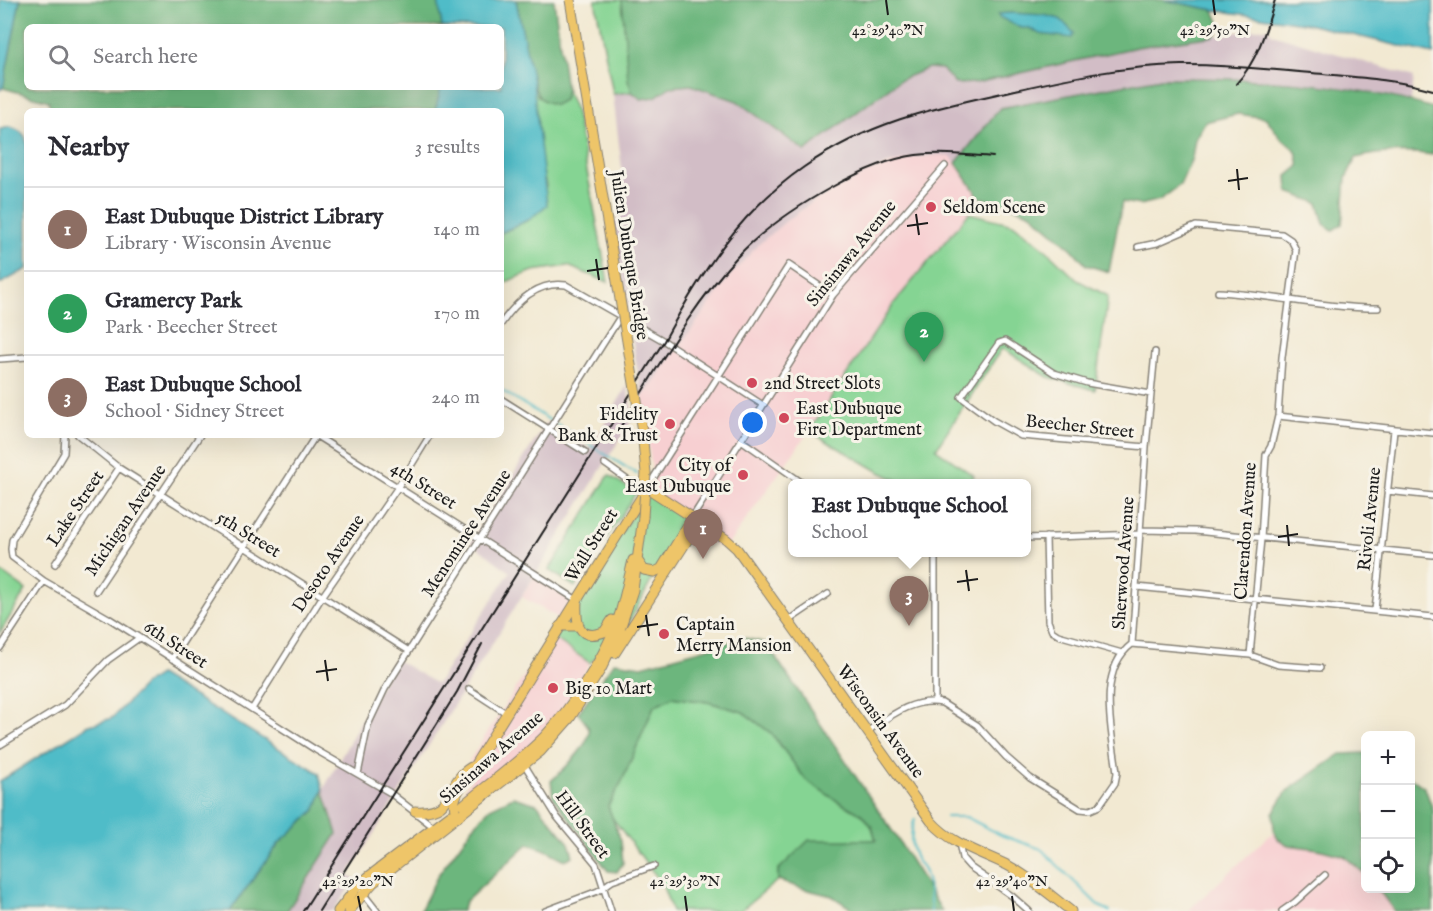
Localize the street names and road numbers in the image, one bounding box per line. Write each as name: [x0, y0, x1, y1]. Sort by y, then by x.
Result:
street label: Julien Dubuque Bridge: [603, 167, 653, 342]
street label: Sinsinawa Avenue: [802, 196, 902, 312]
street label: Beecher Street: [1024, 410, 1135, 445]
street label: 4th Street: [386, 457, 460, 515]
street label: Michigan Avenue: [80, 461, 172, 581]
street label: Clarendon Avenue: [1230, 462, 1263, 601]
street label: Menominee Avenue: [417, 465, 517, 602]
street label: Lake Street: [42, 466, 110, 551]
street label: Rivoli Avenue: [1354, 466, 1387, 572]
street label: Sherwood Avenue: [1108, 496, 1141, 630]
street label: Wall Street: [561, 505, 624, 587]
street label: 5th Street: [212, 507, 284, 564]
street label: Desoto Avenue: [288, 510, 371, 617]
street label: 6th Street: [139, 616, 212, 675]
street label: Wisconsin Avenue: [831, 661, 929, 783]
street label: Sinsinawa Avenue: [435, 707, 549, 810]
street label: Hill Street: [549, 786, 614, 864]

